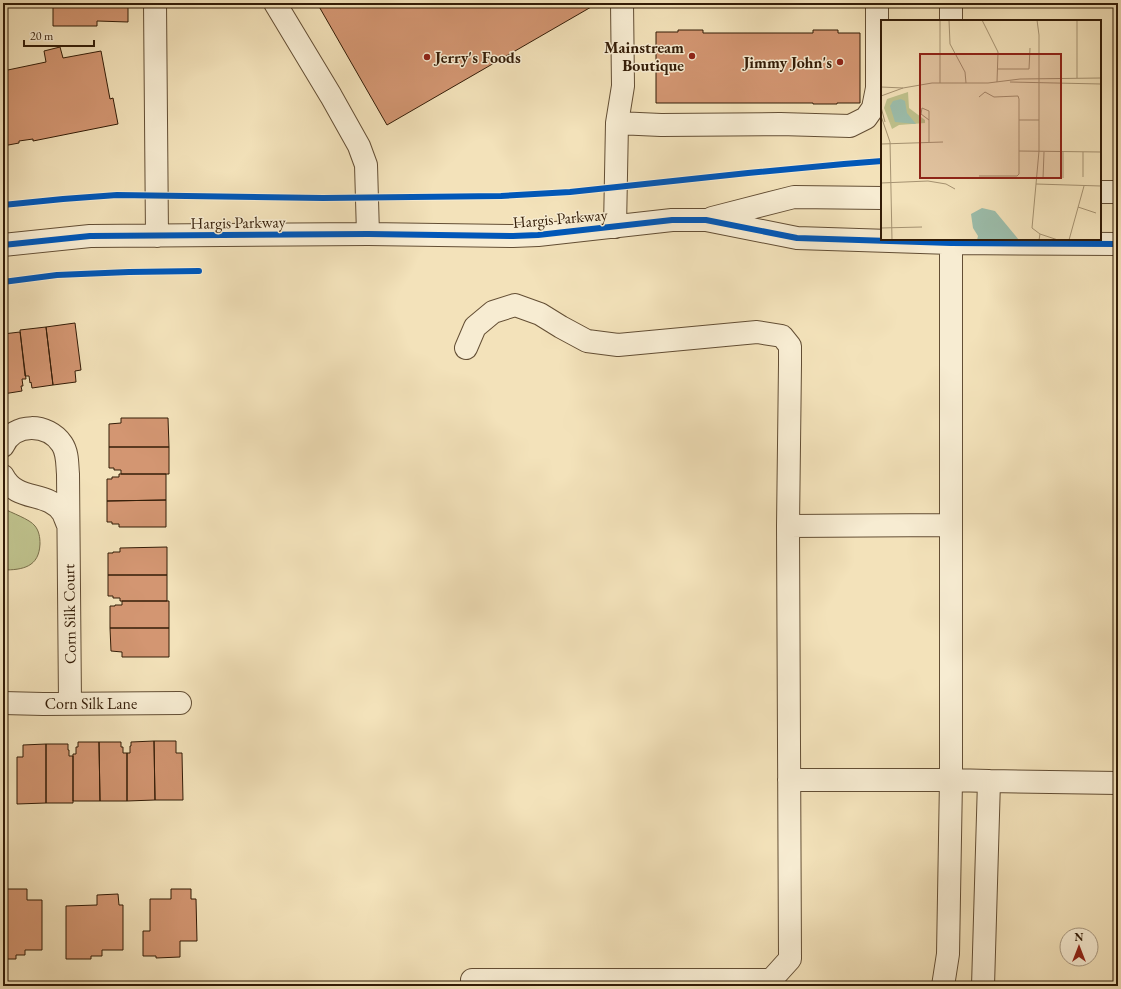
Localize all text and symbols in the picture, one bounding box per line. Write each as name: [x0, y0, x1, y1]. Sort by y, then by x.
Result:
inset map: [881, 20, 1101, 240]
scale bar: [24, 22, 94, 48]
text: 20 m: [30, 28, 54, 44]
place label: Mainstream Boutique: [604, 37, 684, 76]
place label: Jerry's Foods: [433, 47, 521, 68]
marker: Mainstream Boutique: [687, 51, 697, 61]
marker: Jerry's Foods: [422, 52, 432, 62]
place label: Jimmy John's: [742, 52, 832, 73]
marker: Jimmy John's: [835, 57, 845, 67]
street label: Hargis Parkway: [512, 204, 609, 233]
street label: Hargis Parkway: [190, 211, 287, 234]
street label: Corn Silk Court: [58, 564, 81, 664]
street label: Corn Silk Lane: [45, 693, 137, 714]
north arrow: [1059, 927, 1099, 967]
text: N: [1075, 930, 1084, 944]

